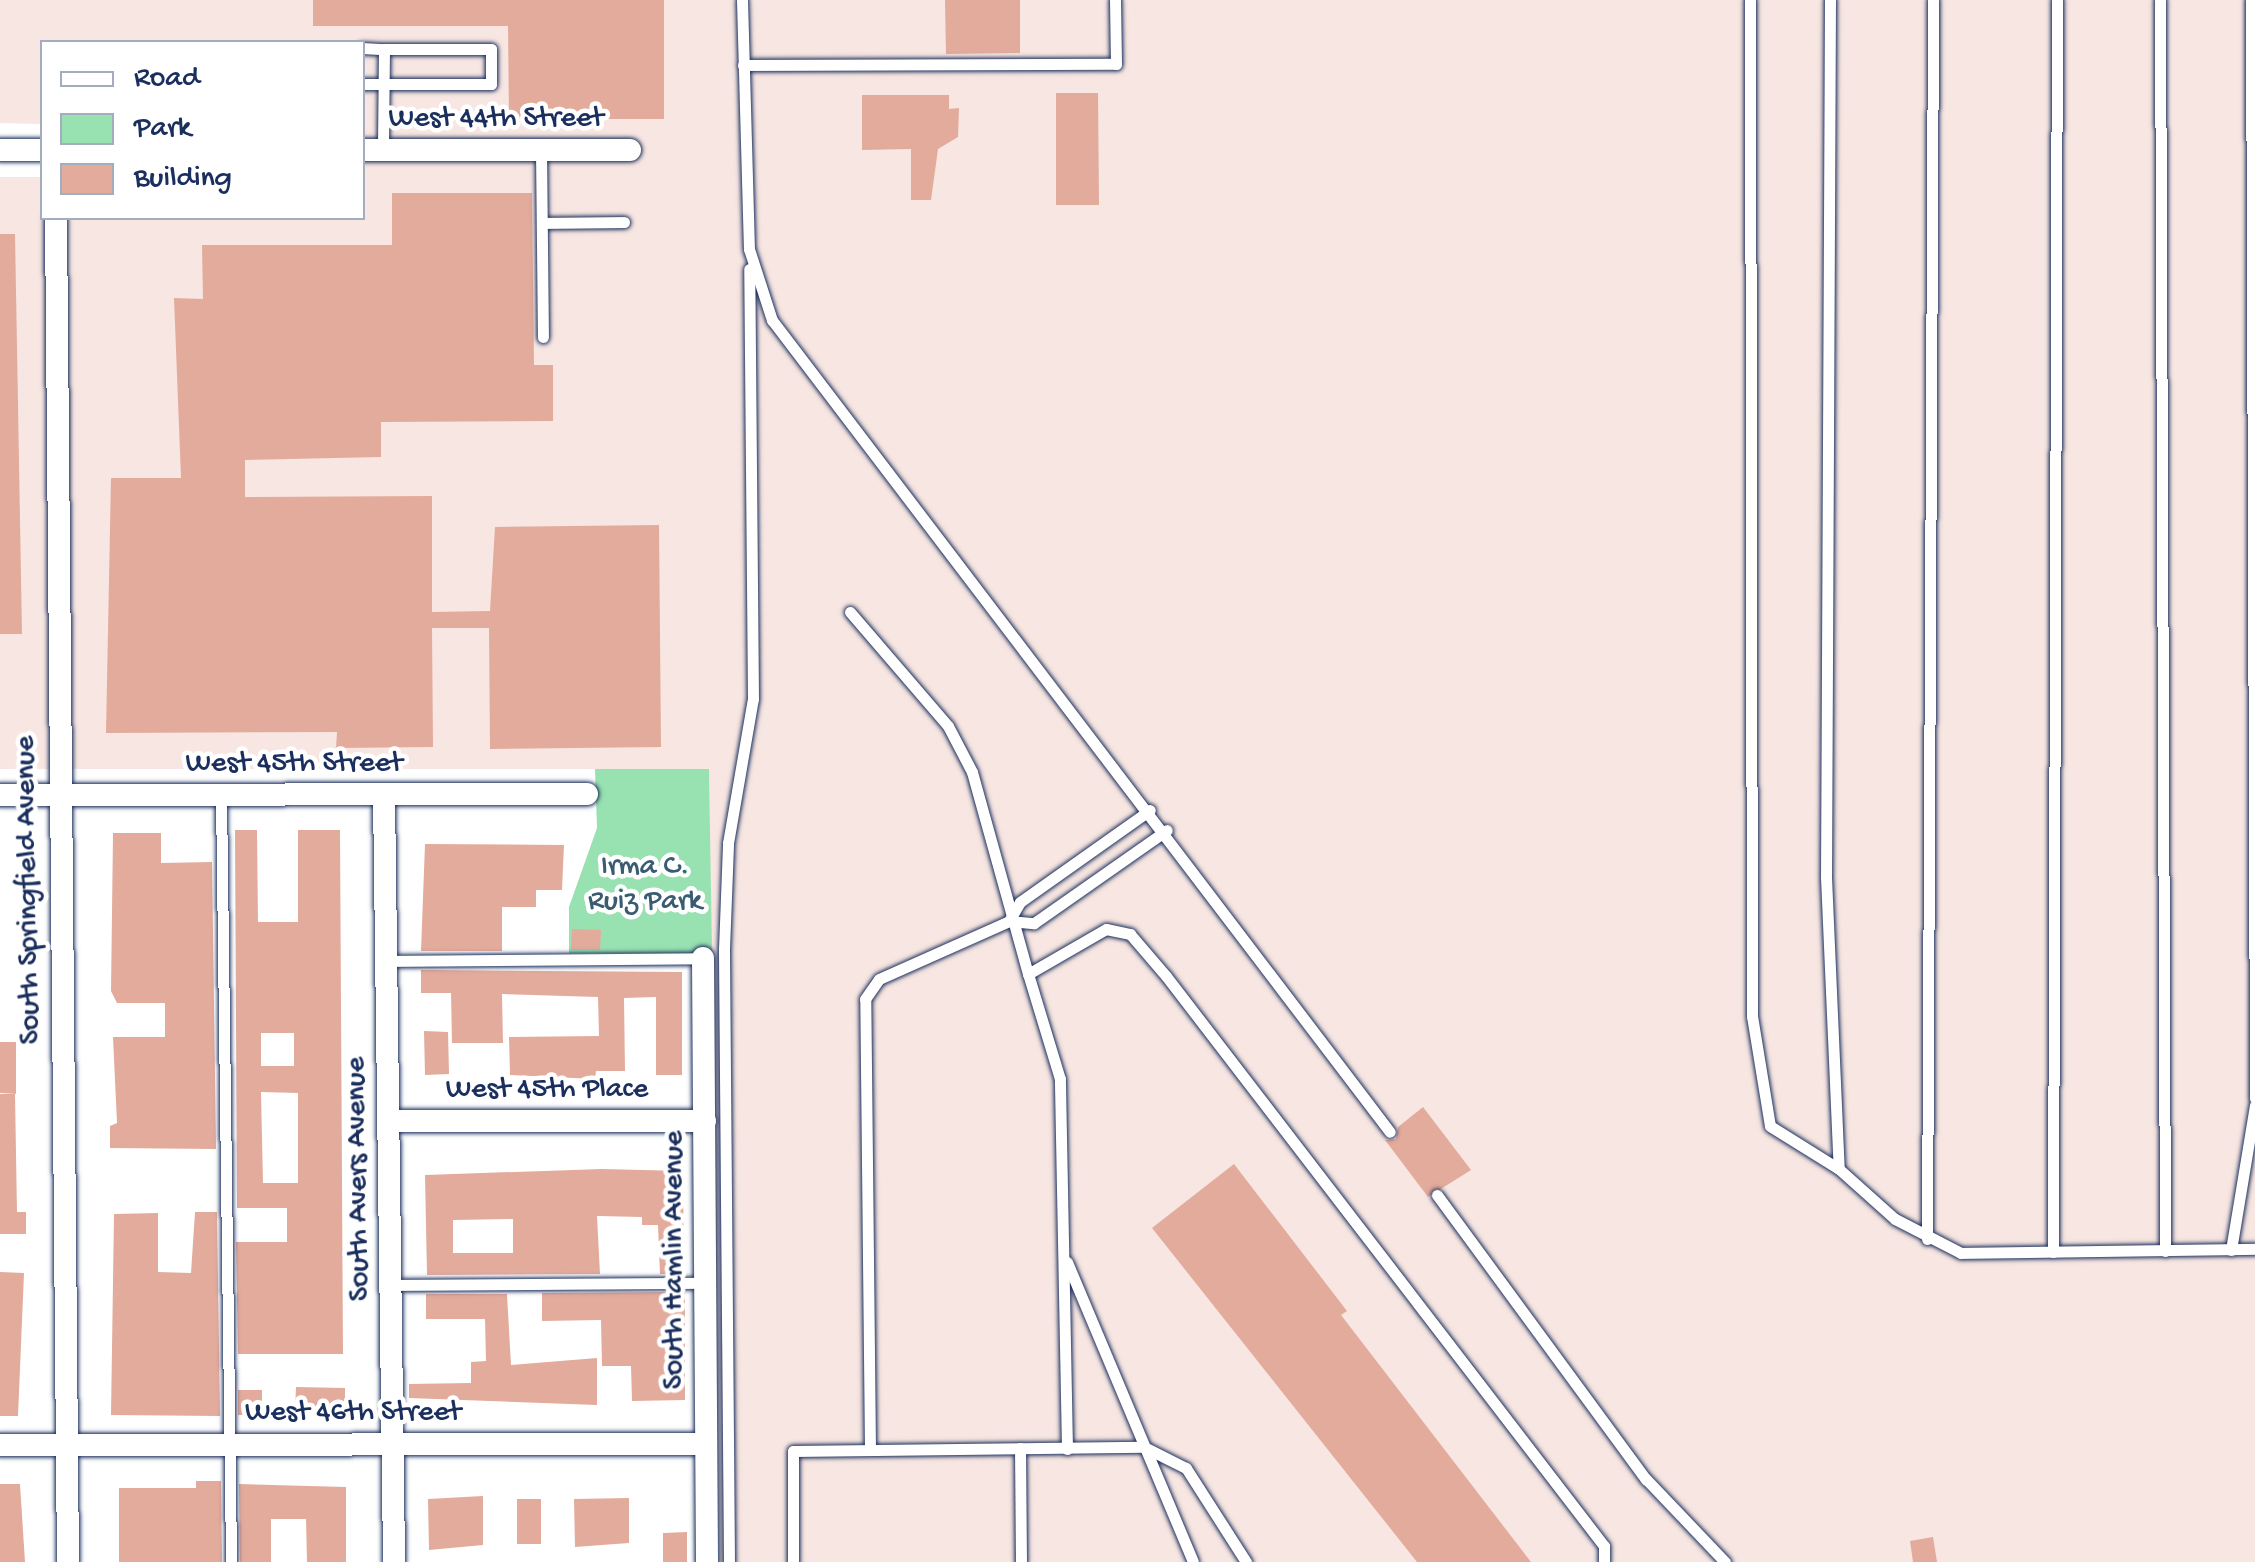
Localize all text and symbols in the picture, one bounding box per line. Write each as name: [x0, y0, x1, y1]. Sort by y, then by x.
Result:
legend: [40, 40, 365, 220]
text: Road: [134, 62, 200, 97]
street label: West 44th Street: [388, 102, 604, 138]
text: Park: [134, 112, 191, 147]
text: Building: [134, 162, 232, 197]
street label: South Springfield Avenue: [9, 735, 51, 1045]
street label: West 45th Street: [186, 747, 402, 783]
park label: Irma C. Ruiz Park: [588, 850, 702, 920]
street label: South Avers Avenue: [340, 1056, 380, 1302]
street label: West 45th Place: [446, 1073, 648, 1109]
street label: South Hamlin Avenue: [658, 1131, 694, 1389]
street label: West 46th Street: [245, 1396, 461, 1432]

